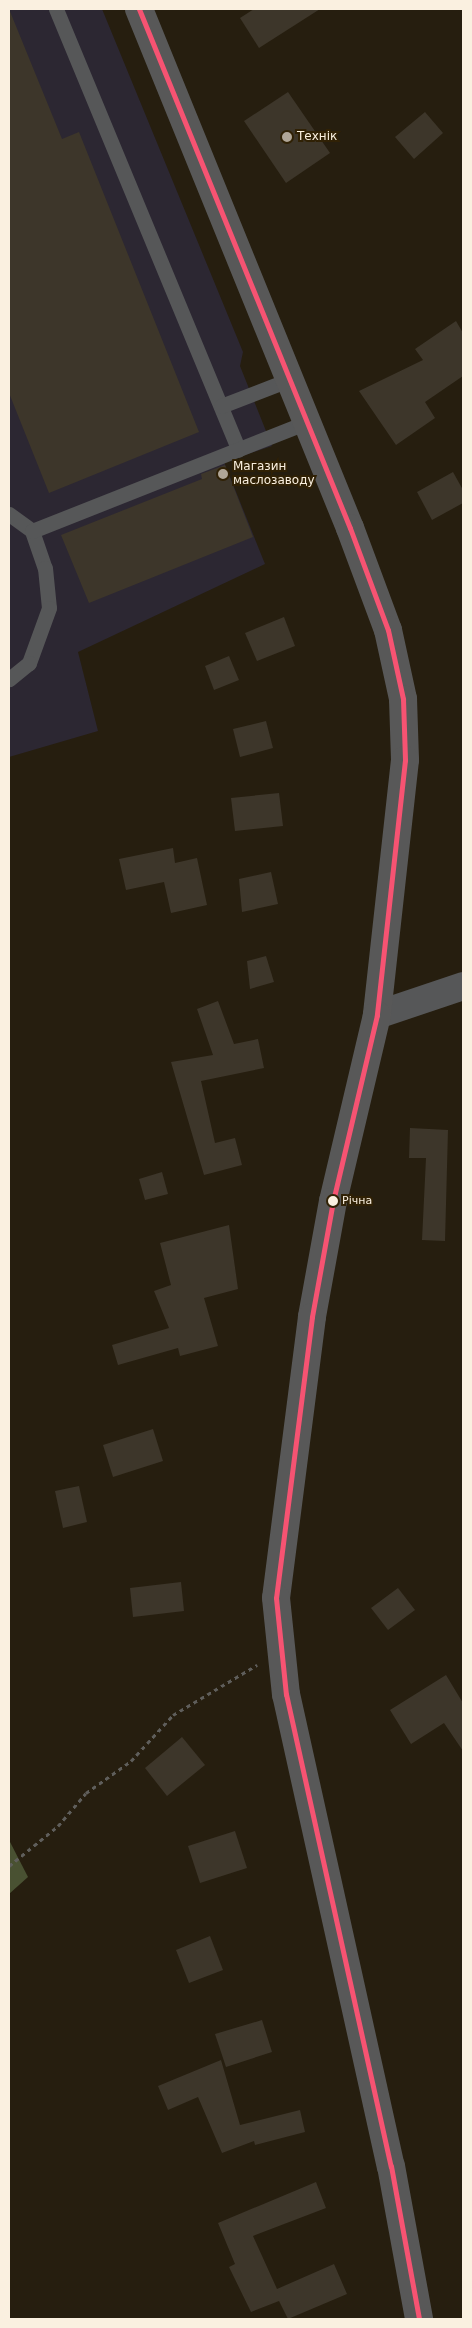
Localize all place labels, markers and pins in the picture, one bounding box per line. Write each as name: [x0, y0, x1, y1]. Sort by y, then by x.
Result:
place label: Технік: [297, 130, 337, 144]
marker: Технік: [281, 131, 293, 143]
place label: Магазин маслозаводу: [233, 460, 315, 488]
marker: Магазин маслозаводу: [217, 468, 229, 480]
place label: Річна: [342, 1194, 372, 1208]
marker: Річна: [328, 1196, 338, 1206]

